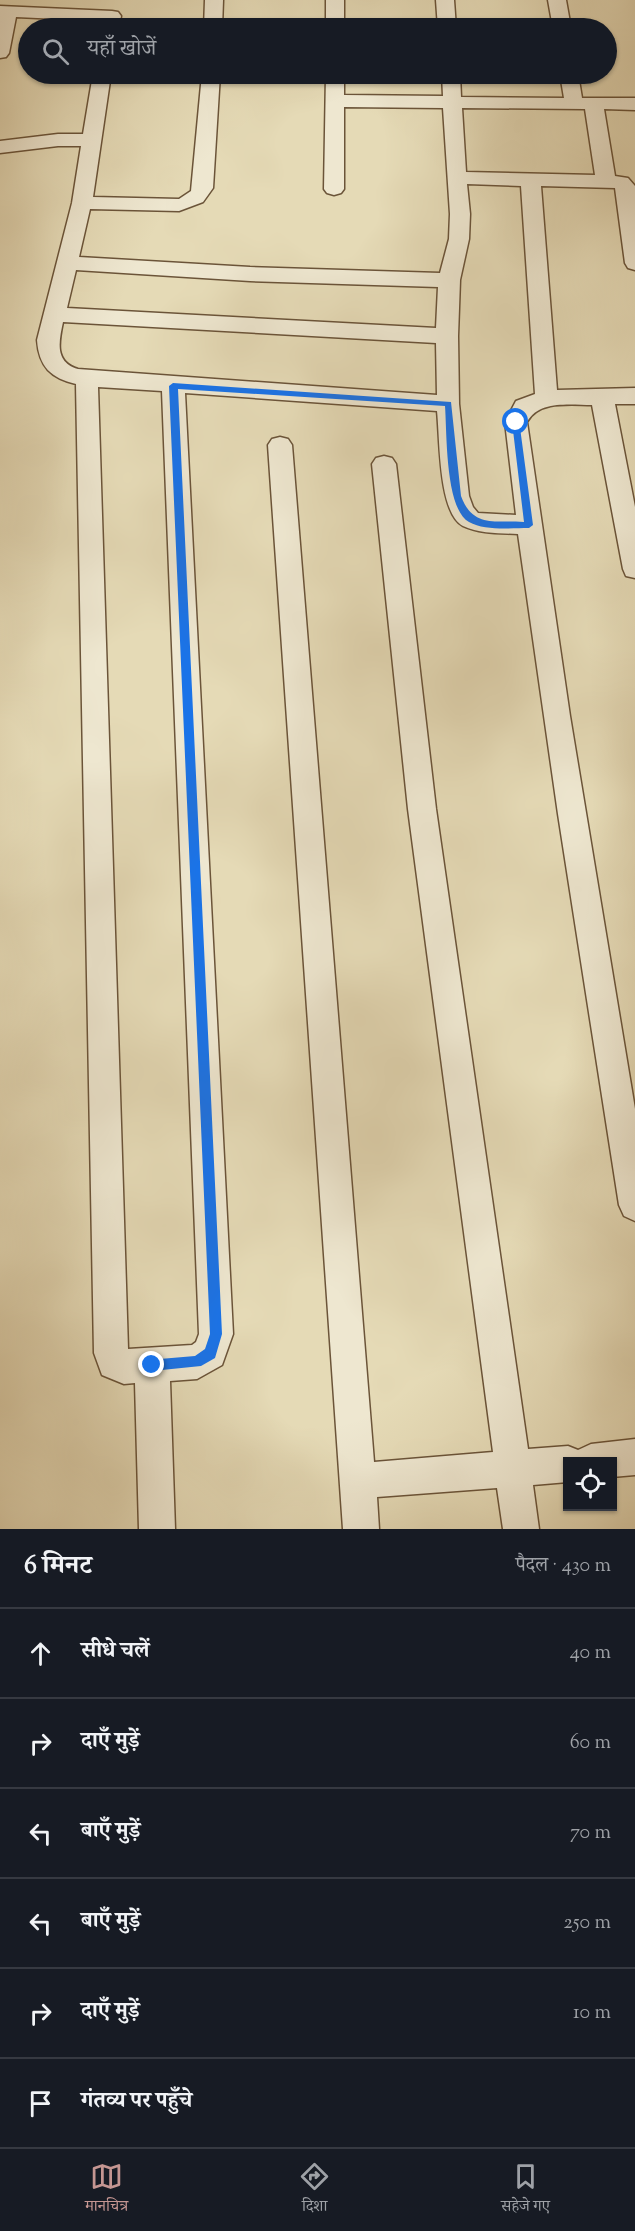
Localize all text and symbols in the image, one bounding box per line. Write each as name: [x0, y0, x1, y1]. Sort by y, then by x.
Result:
search box: [18, 18, 617, 84]
text: यहाँ खोजें: [87, 34, 156, 66]
icon: search: [39, 35, 72, 68]
route start: [502, 408, 528, 434]
route end: [138, 1351, 164, 1377]
map controls: [563, 1457, 617, 1511]
button: locate: [563, 1457, 617, 1511]
text: 6 मिनट: [24, 1548, 92, 1585]
text: पैदल · 430 m: [515, 1552, 611, 1581]
text: सीधे चलें: [81, 1636, 150, 1668]
icon: ahead: [24, 1637, 57, 1670]
text: 40 m: [570, 1639, 611, 1668]
text: दाएँ मुड़ें: [81, 1726, 140, 1758]
icon: right: [24, 1727, 57, 1760]
text: 60 m: [570, 1729, 611, 1758]
text: बाएँ मुड़ें: [81, 1816, 140, 1848]
icon: left: [24, 1817, 57, 1850]
text: 70 m: [570, 1819, 611, 1848]
text: बाएँ मुड़ें: [81, 1906, 140, 1938]
icon: left: [24, 1907, 57, 1940]
text: 250 m: [563, 1909, 611, 1938]
text: दाएँ मुड़ें: [81, 1996, 140, 2028]
icon: right: [24, 1997, 57, 2030]
text: 10 m: [573, 1999, 611, 2028]
text: गंतव्य पर पहुँचे: [81, 2086, 192, 2118]
icon: arrive: [24, 2087, 57, 2120]
tab: मानचित्र: [85, 2160, 128, 2221]
tab: दिशा: [298, 2160, 331, 2221]
tab: सहेजे गए: [501, 2160, 550, 2221]

